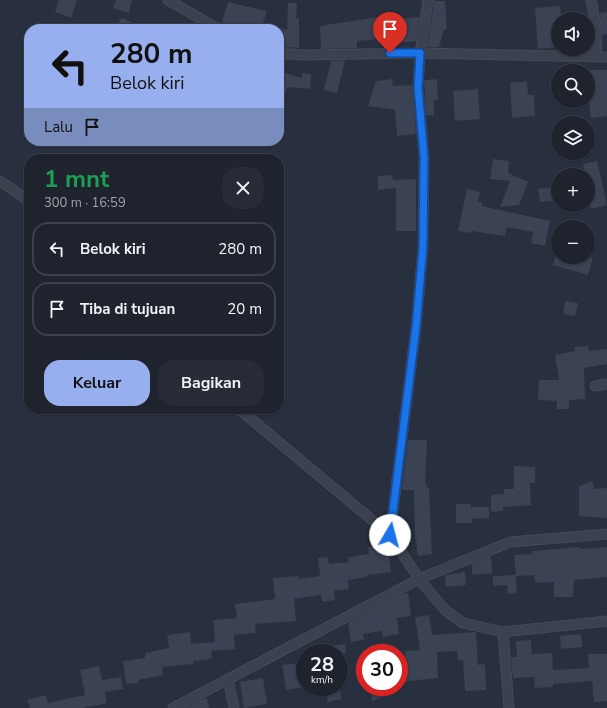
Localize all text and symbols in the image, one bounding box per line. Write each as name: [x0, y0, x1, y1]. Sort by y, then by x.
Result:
pin: [373, 12, 407, 53]
map controls: [551, 12, 595, 264]
button: sound: [551, 12, 595, 56]
icon: arrive: [379, 18, 401, 40]
text: 280 m: [110, 35, 193, 73]
icon: left: [44, 40, 96, 92]
button: search: [551, 64, 595, 108]
text: Belok kiri: [110, 71, 184, 95]
icon: arrive: [81, 116, 103, 138]
button: layers: [551, 116, 595, 160]
text: Lalu: [44, 117, 73, 137]
text: 1 mnt: [44, 163, 109, 195]
button: close: [222, 167, 264, 209]
button: +: [551, 168, 595, 212]
text: 300 m · 16:59: [44, 194, 126, 212]
button: −: [551, 220, 595, 264]
icon: left: [46, 238, 68, 260]
text: Belok kiri: [80, 239, 145, 259]
text: 280 m: [218, 239, 262, 259]
icon: arrive: [46, 298, 68, 320]
text: Tiba di tujuan: [80, 299, 175, 319]
text: 20 m: [227, 299, 262, 319]
button: Keluar: [44, 360, 150, 406]
button: Bagikan: [158, 360, 264, 406]
position arrow: [369, 514, 411, 556]
speed limit sign: 30: [356, 644, 408, 696]
text: 28: [310, 651, 334, 678]
text: km/h: [311, 673, 333, 687]

